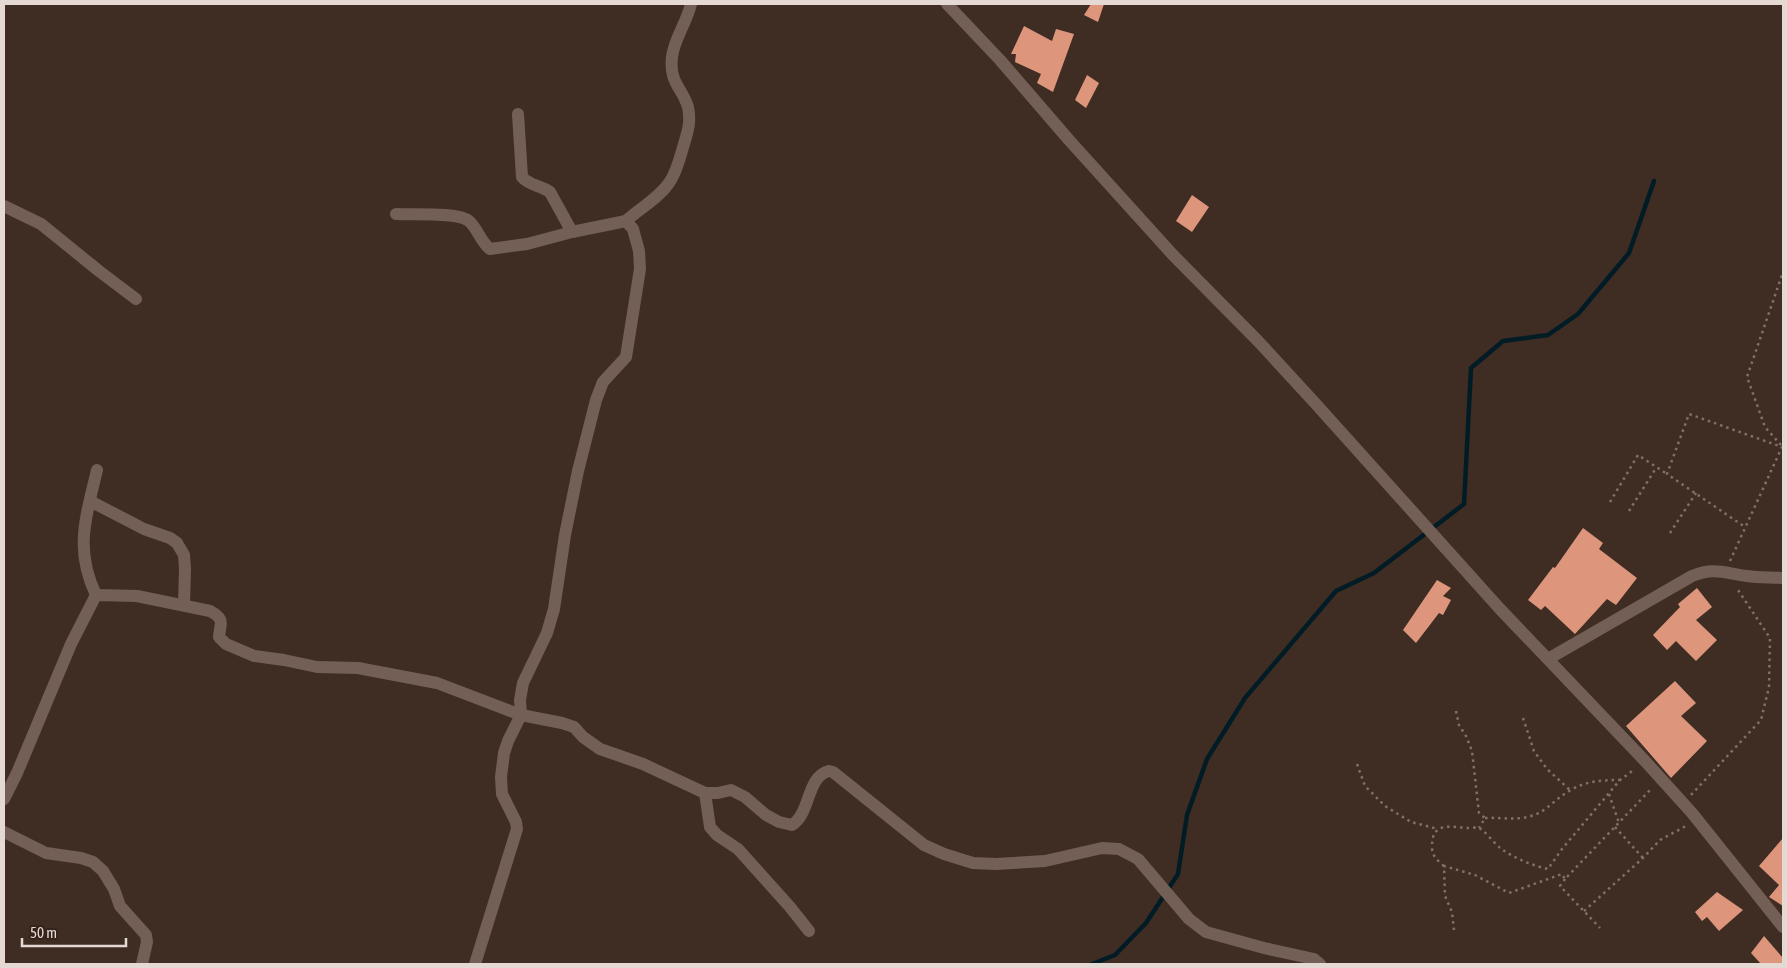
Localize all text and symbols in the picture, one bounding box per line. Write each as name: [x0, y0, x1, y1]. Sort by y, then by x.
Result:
scale bar: [22, 916, 126, 948]
text: 50 m: [30, 924, 57, 941]

